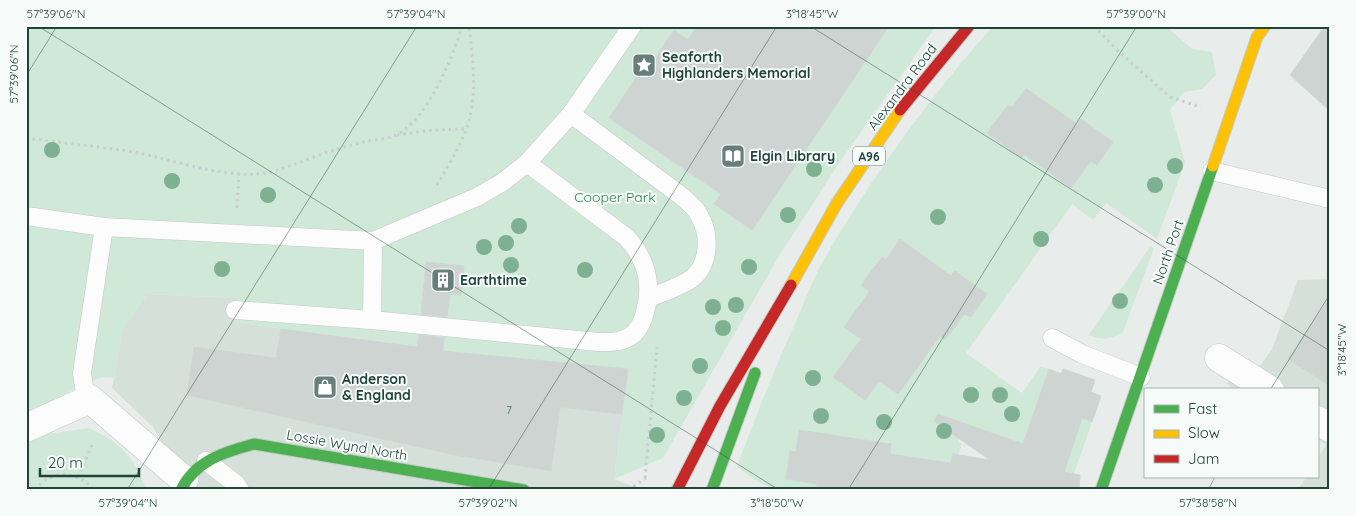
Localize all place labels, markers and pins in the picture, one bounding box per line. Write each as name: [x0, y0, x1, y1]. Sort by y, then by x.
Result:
place label: Seaforth Highlanders Memorial: [662, 48, 811, 82]
place icon: Seaforth Highlanders Memorial: [631, 52, 657, 78]
library icon: Elgin Library: [720, 143, 746, 169]
place label: Elgin Library: [750, 147, 835, 165]
building icon: Earthtime: [430, 267, 456, 293]
place label: Earthtime: [460, 271, 527, 289]
place label: Anderson & England: [342, 370, 411, 404]
shop icon: Anderson & England: [312, 374, 338, 400]

